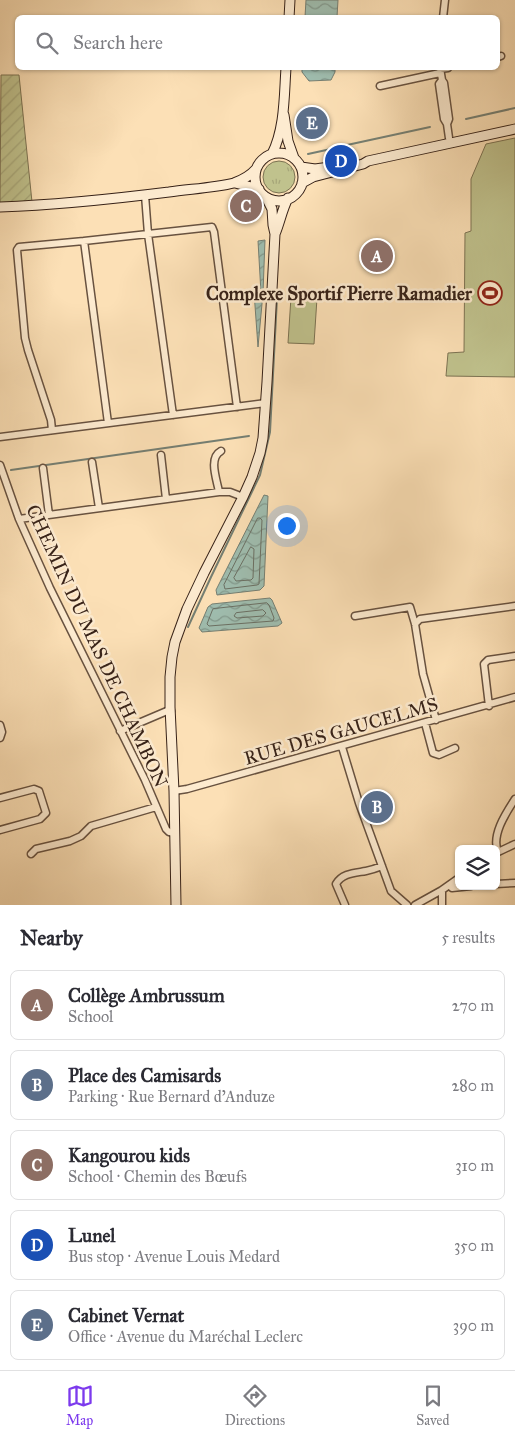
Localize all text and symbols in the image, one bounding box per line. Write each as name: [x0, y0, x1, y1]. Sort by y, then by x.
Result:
search box: [15, 15, 500, 70]
icon: search: [33, 29, 61, 57]
text: Search here: [73, 31, 163, 54]
pin: E: [296, 104, 328, 142]
pin: D: [325, 142, 357, 180]
pin: C: [230, 187, 262, 225]
pin: A: [361, 237, 393, 275]
sports icon: Complexe Sportif Pierre Ramadier: [477, 280, 503, 306]
place label: Complexe Sportif Pierre Ramadier: [206, 282, 473, 306]
street label: CHEMIN DU MAS DE CHAMBON: [21, 501, 173, 791]
your location: [274, 513, 300, 539]
street label: RUE DES GAUCELMS: [241, 692, 441, 770]
pin: B: [361, 788, 393, 826]
map controls: [455, 845, 500, 890]
button: layers: [455, 845, 500, 890]
text: Nearby: [20, 925, 83, 951]
text: 5 results: [441, 928, 495, 947]
text: Collège Ambrussum: [68, 984, 225, 1007]
text: A: [32, 996, 42, 1015]
text: 270 m: [452, 996, 494, 1015]
text: School: [68, 1007, 113, 1026]
text: Place des Camisards: [68, 1064, 221, 1087]
text: B: [32, 1076, 42, 1095]
text: 280 m: [451, 1076, 494, 1095]
text: Parking · Rue Bernard d'Anduze: [68, 1087, 275, 1106]
text: Kangourou kids: [68, 1144, 190, 1167]
text: C: [32, 1156, 42, 1175]
text: 310 m: [455, 1156, 494, 1175]
text: School · Chemin des Bœufs: [68, 1167, 247, 1186]
text: Lunel: [68, 1224, 116, 1247]
text: D: [31, 1236, 43, 1255]
text: 350 m: [454, 1236, 494, 1255]
text: Bus stop · Avenue Louis Medard: [68, 1247, 280, 1266]
text: Cabinet Vernat: [68, 1304, 184, 1327]
text: E: [31, 1316, 43, 1335]
text: 390 m: [453, 1316, 494, 1335]
text: Office · Avenue du Maréchal Leclerc: [68, 1327, 303, 1346]
tab: Map: [66, 1382, 94, 1429]
tab: Directions: [225, 1382, 285, 1429]
tab: Saved: [416, 1382, 449, 1429]

